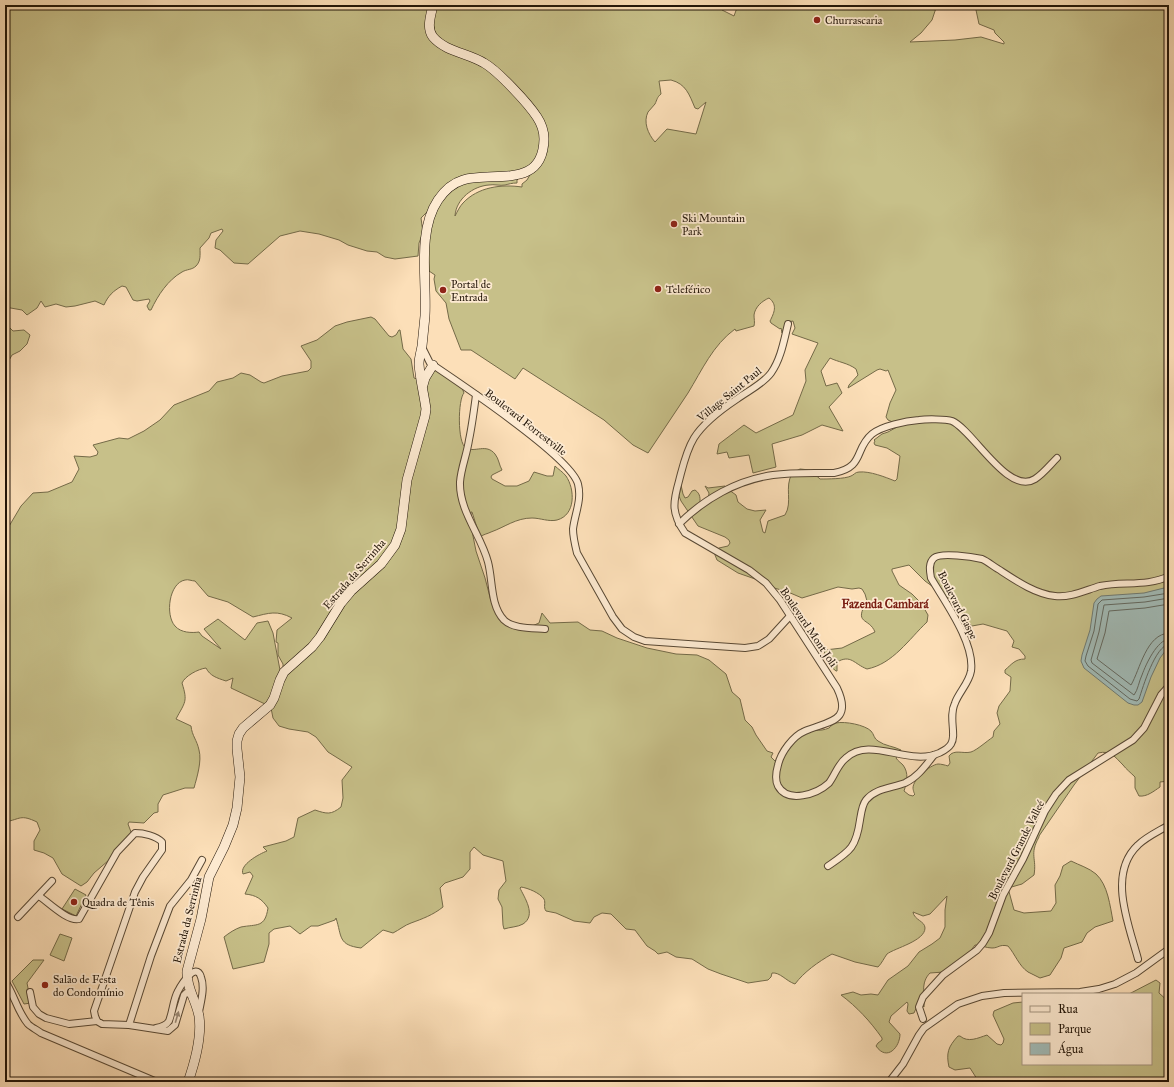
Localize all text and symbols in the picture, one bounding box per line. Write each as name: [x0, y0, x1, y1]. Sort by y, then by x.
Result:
place label: Churrascaria: [825, 14, 883, 27]
marker: Churrascaria: [812, 15, 822, 25]
place label: Ski Mountain Park: [682, 212, 745, 238]
marker: Ski Mountain Park: [669, 219, 679, 229]
place label: Portal de Entrada: [451, 278, 491, 304]
place label: Teleférico: [666, 283, 711, 296]
marker: Teleférico: [653, 284, 663, 294]
marker: Portal de Entrada: [438, 285, 448, 295]
street label: Village Saint Paul: [694, 364, 764, 425]
street label: Boulevard Forrestville: [482, 386, 569, 459]
street label: Estrada da Serrinha: [320, 536, 389, 612]
street label: Boulevard Gaspe: [935, 569, 981, 642]
street label: Boulevard Mont Joli: [776, 585, 840, 670]
district label: Fazenda Cambará: [841, 597, 929, 611]
street label: Boulevard Grande Valleé: [986, 798, 1047, 902]
street label: Estrada da Serrinha: [170, 875, 205, 965]
place label: Quadra de Tênis: [82, 896, 154, 909]
marker: Quadra de Tênis: [69, 897, 79, 907]
place label: Salão de Festa do Condomínio: [53, 973, 124, 999]
marker: Salão de Festa do Condomínio: [40, 980, 50, 990]
legend: [1022, 993, 1152, 1065]
text: Rua: [1058, 1002, 1079, 1016]
one-way arrow: [174, 1010, 180, 1022]
text: Parque: [1058, 1022, 1091, 1037]
text: Água: [1057, 1041, 1084, 1057]

